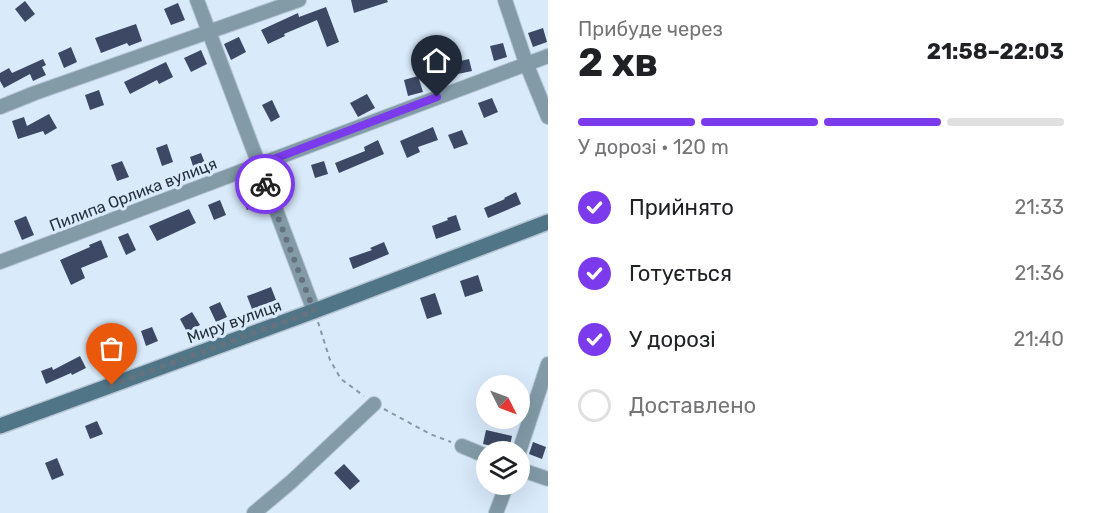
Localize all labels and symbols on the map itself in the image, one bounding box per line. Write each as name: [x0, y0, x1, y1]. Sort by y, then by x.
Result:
pin: [411, 35, 462, 97]
street label: Пилипа Орлика вулиця: [47, 154, 220, 235]
courier: [235, 154, 295, 214]
street label: Миру вулиця: [184, 296, 284, 347]
pin: [86, 323, 137, 385]
north arrow: [476, 375, 530, 429]

